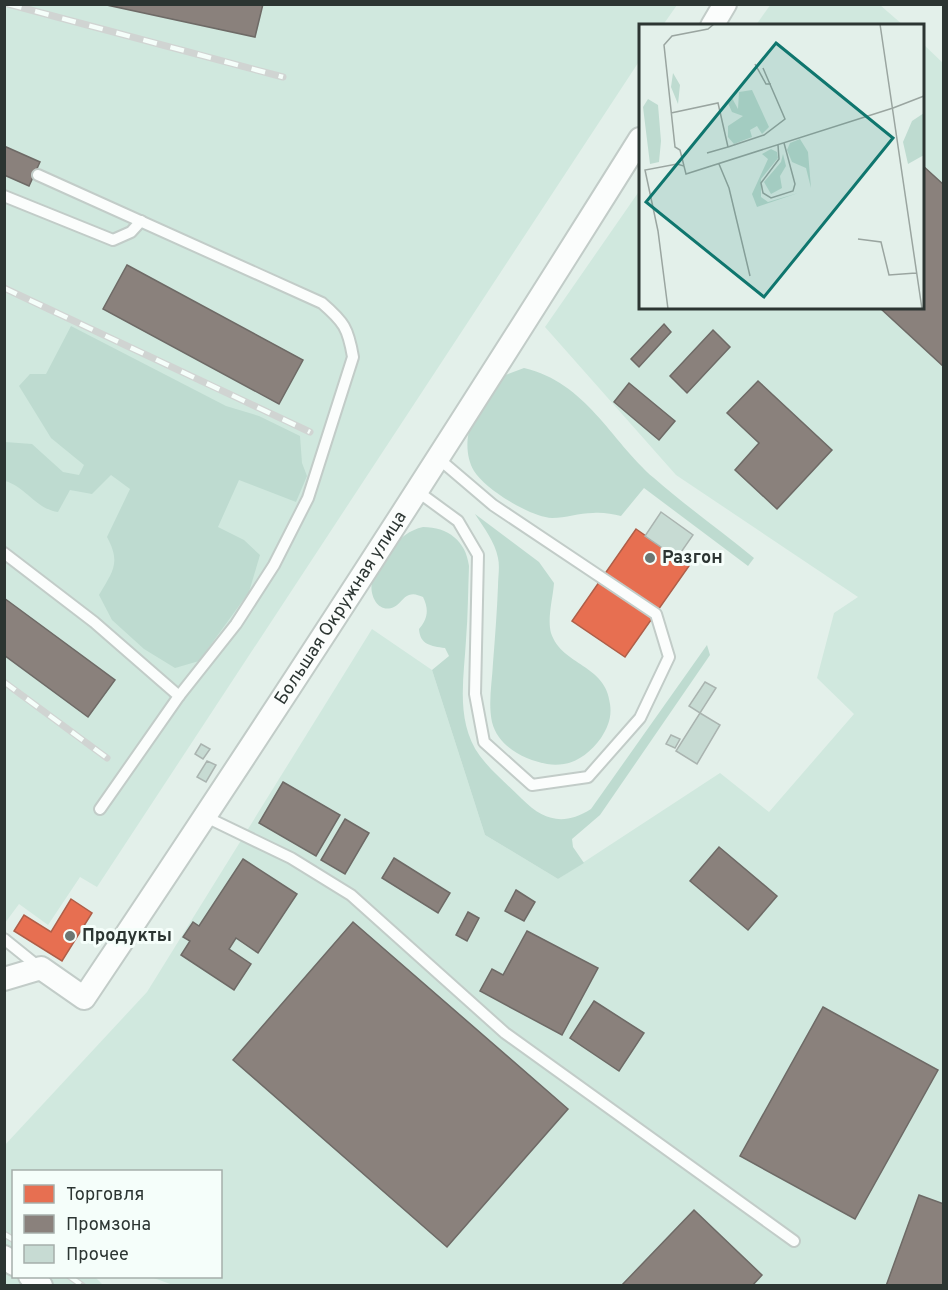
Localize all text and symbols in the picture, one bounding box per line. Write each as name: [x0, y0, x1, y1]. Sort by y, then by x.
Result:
inset map: [639, 24, 924, 309]
street label: Большая Окружная улица: [270, 507, 412, 709]
place label: Разгон: [662, 547, 723, 570]
marker: Разгон: [643, 551, 657, 565]
place label: Продукты: [82, 925, 172, 948]
marker: Продукты: [63, 929, 77, 943]
legend: [12, 1170, 222, 1278]
text: Торговля: [66, 1184, 144, 1207]
text: Промзона: [66, 1214, 151, 1237]
text: Прочее: [66, 1244, 129, 1267]

